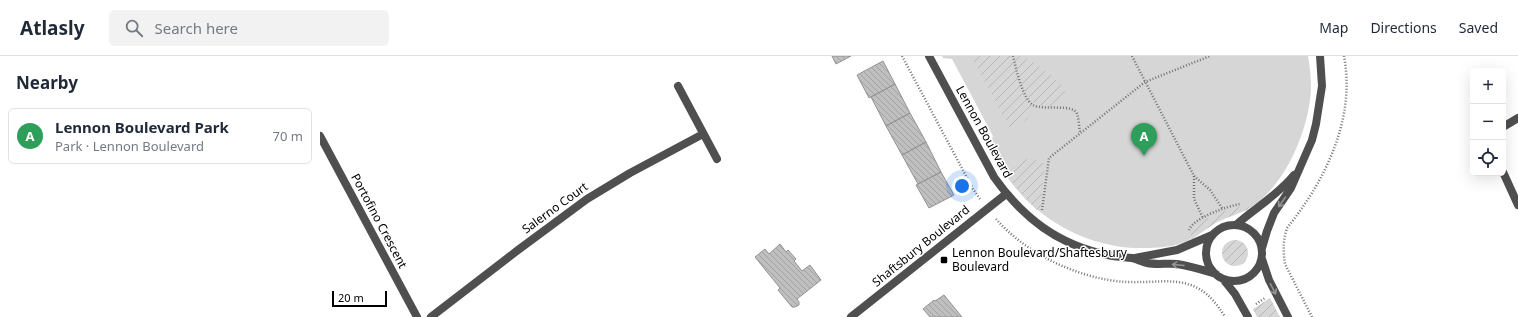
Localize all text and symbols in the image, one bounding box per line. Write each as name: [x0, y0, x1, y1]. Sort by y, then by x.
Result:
search box: [109, 10, 389, 46]
text: Atlasly: [20, 15, 85, 41]
icon: search: [123, 17, 145, 39]
text: Search here: [155, 18, 238, 38]
text: Map: [1319, 18, 1348, 37]
text: Directions: [1370, 18, 1437, 37]
text: Saved: [1459, 18, 1498, 37]
map controls: [1470, 68, 1506, 176]
button: +: [1470, 68, 1506, 104]
text: Nearby: [16, 71, 78, 94]
street label: Lennon Boulevard: [952, 83, 1017, 181]
button: −: [1470, 104, 1506, 140]
text: Lennon Boulevard Park: [55, 117, 229, 137]
pin: A: [1131, 123, 1157, 156]
text: A: [26, 127, 35, 145]
text: 70 m: [273, 127, 303, 145]
text: Park · Lennon Boulevard: [55, 137, 204, 155]
button: locate: [1470, 140, 1506, 176]
street label: Portofino Crescent: [347, 170, 412, 272]
your location: [952, 176, 972, 196]
street label: Salerno Court: [518, 178, 592, 237]
one-way arrow: [1278, 197, 1286, 208]
street label: Shaftsbury Boulevard: [868, 201, 973, 290]
place label: Lennon Boulevard/Shaftesbury Boulevard: [952, 244, 1128, 275]
marker: Lennon Boulevard/Shaftesbury Boulevard: [939, 255, 949, 265]
one-way arrow: [1172, 261, 1185, 268]
one-way arrow: [1270, 282, 1278, 294]
scale bar: [332, 289, 387, 308]
text: 20 m: [338, 290, 364, 305]

